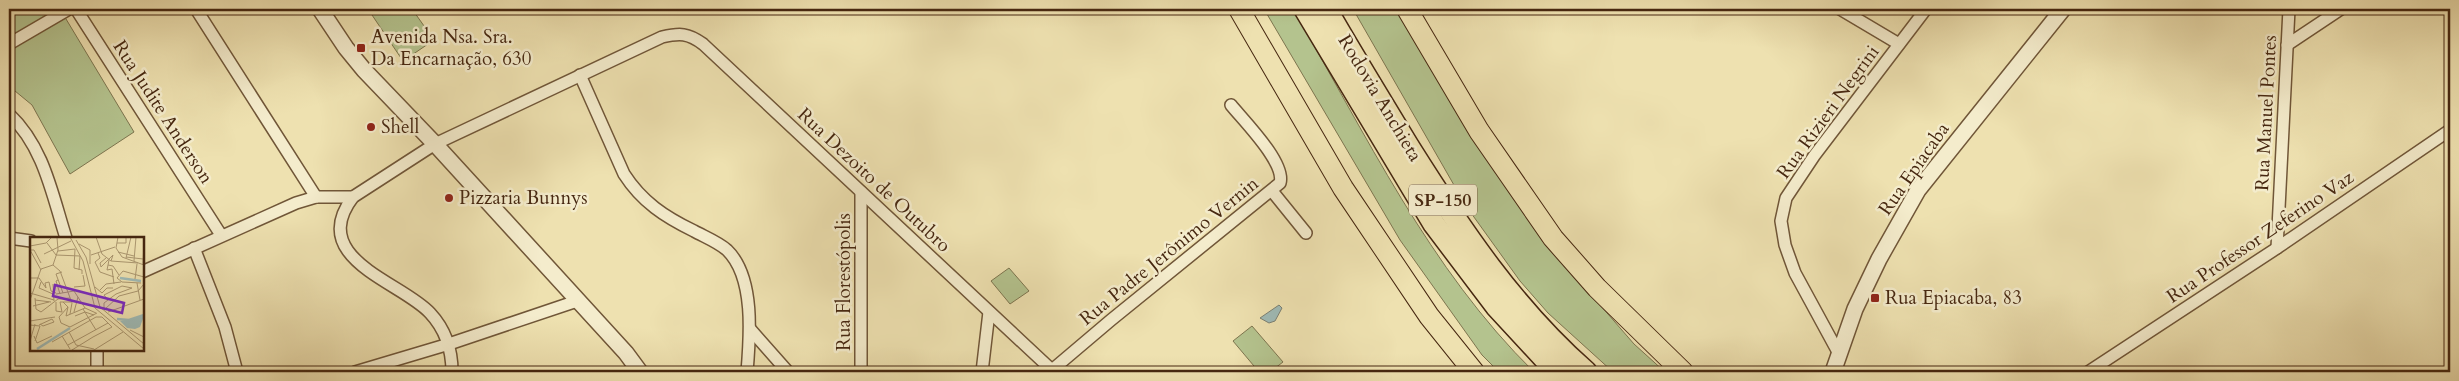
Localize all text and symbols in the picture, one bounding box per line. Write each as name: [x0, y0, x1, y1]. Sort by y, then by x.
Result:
place label: Avenida Nsa. Sra. Da Encarnação, 630: [371, 24, 532, 72]
street label: Rodovia Anchieta: [1332, 30, 1428, 166]
street label: Rua Manuel Pontes: [2249, 34, 2283, 192]
street label: Rua Judite Anderson: [107, 35, 219, 189]
street label: Rua Rizieri Negrini: [1771, 40, 1885, 184]
marker: Avenida Nsa. Sra. Da Encarnação, 630: [355, 42, 367, 54]
street label: Rua Dezoito de Outubro: [792, 102, 956, 258]
place label: Shell: [381, 114, 419, 140]
street label: Rua Epiacaba: [1872, 117, 1956, 221]
marker: Shell: [365, 121, 377, 133]
street label: Rua Professor Zeferino Vaz: [2161, 164, 2359, 309]
street label: Rua Padre Jerônimo Vernin: [1074, 170, 1264, 331]
road number: SP-150: [1409, 184, 1477, 216]
place label: Pizzaria Bunnys: [459, 185, 588, 211]
marker: Pizzaria Bunnys: [443, 192, 455, 204]
street label: Rua Florestópolis: [831, 213, 857, 351]
inset map: [30, 237, 144, 351]
place label: Rua Epiacaba, 83: [1885, 285, 2022, 311]
marker: Rua Epiacaba, 83: [1869, 292, 1881, 304]

